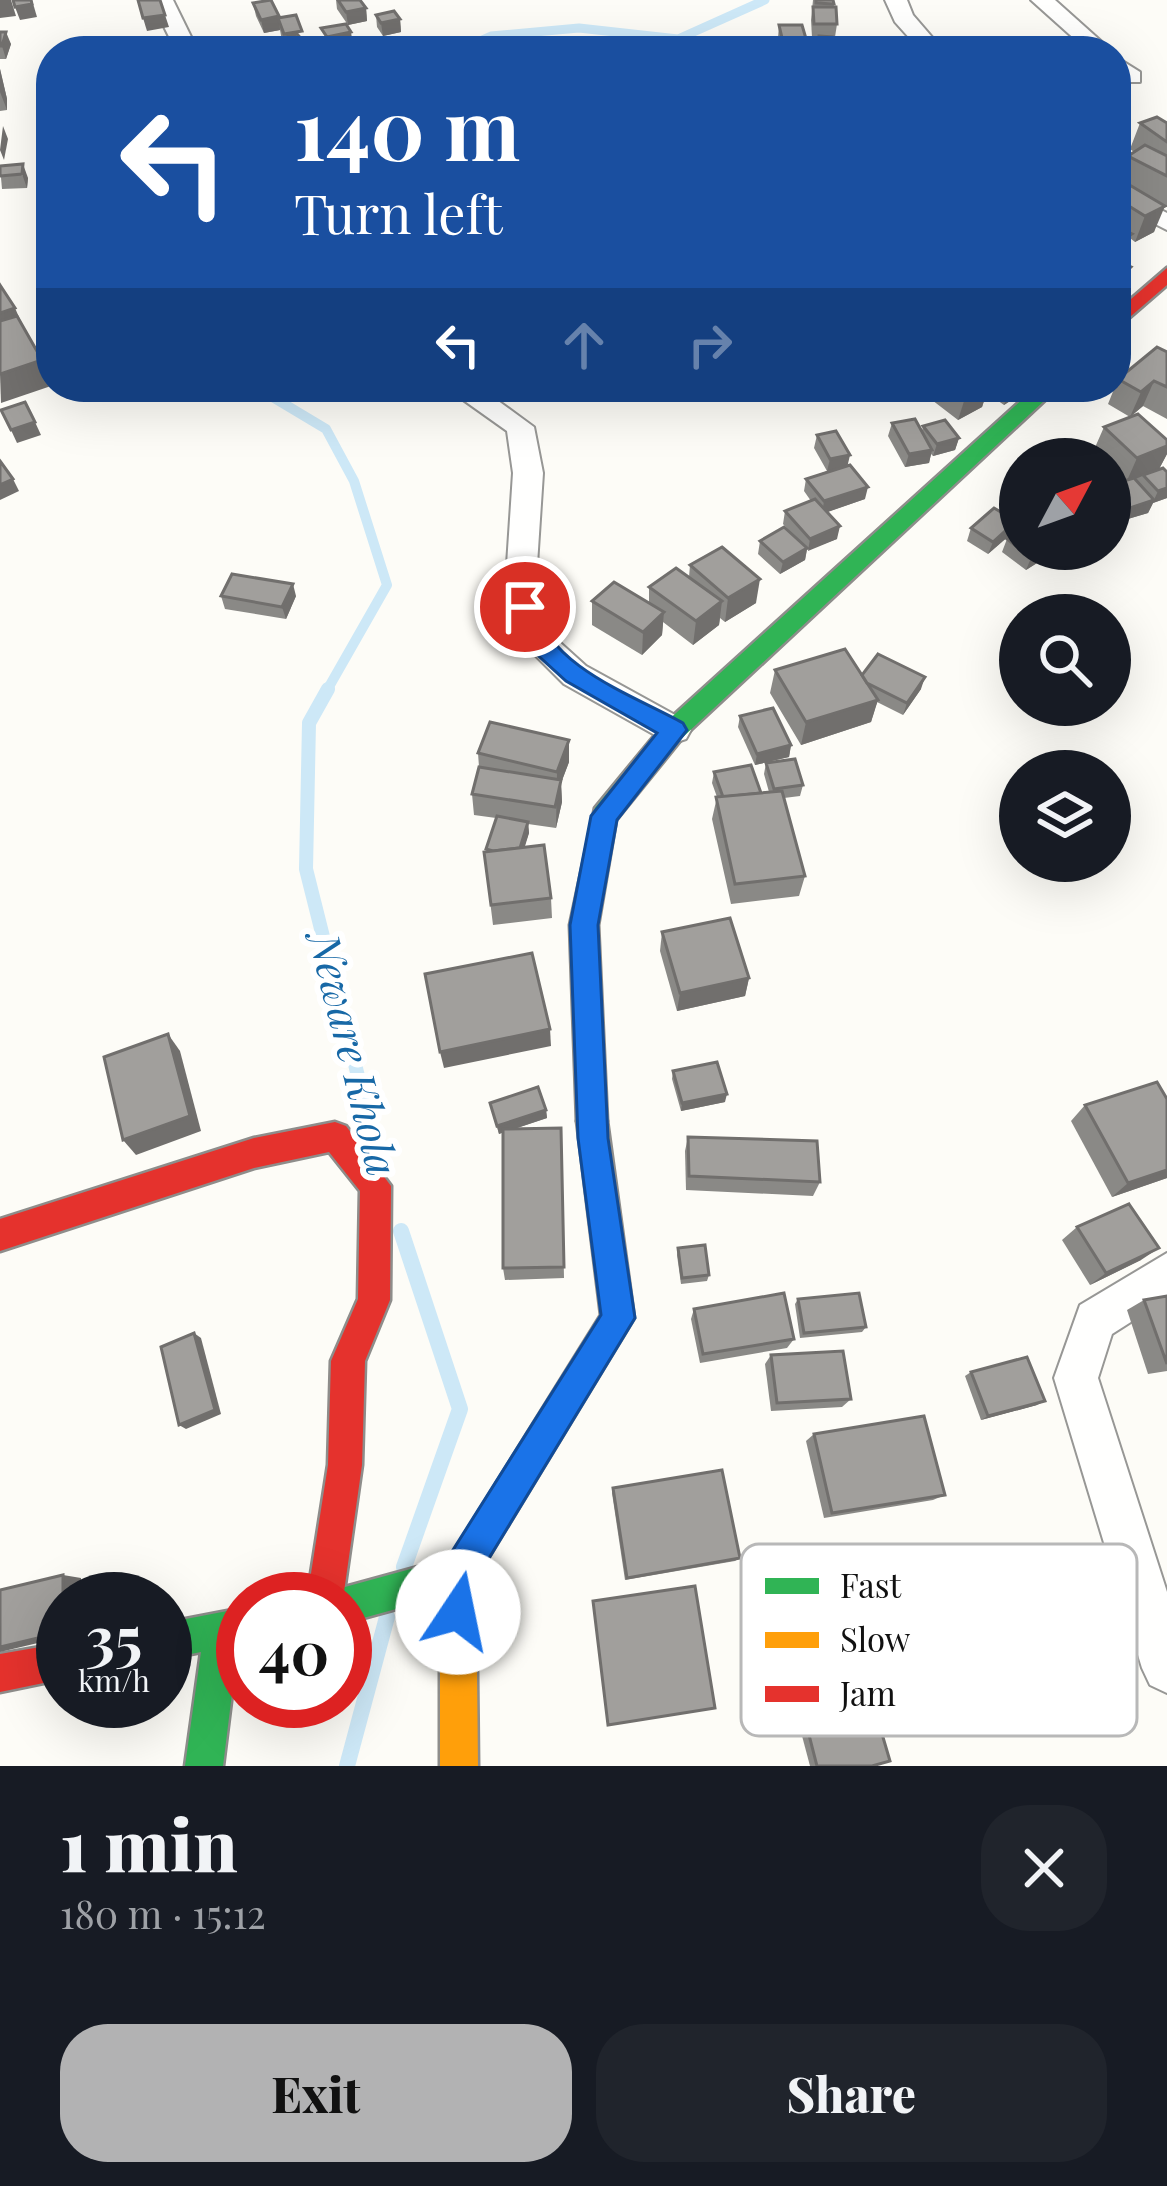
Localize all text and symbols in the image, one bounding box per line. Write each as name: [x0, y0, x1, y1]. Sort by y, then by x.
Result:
text: 140 m: [294, 70, 520, 182]
icon: left: [96, 84, 252, 240]
text: Turn left: [294, 177, 503, 249]
icon: left: [425, 312, 491, 378]
icon: ahead: [551, 312, 617, 378]
icon: right: [677, 312, 743, 378]
north arrow: [999, 438, 1131, 570]
map controls: [999, 438, 1131, 882]
pin: [474, 556, 576, 658]
icon: arrive: [492, 574, 558, 640]
button: search: [999, 594, 1131, 726]
button: layers: [999, 750, 1131, 882]
water label: Neware Khola: [297, 922, 412, 1181]
legend: [741, 1544, 1137, 1736]
position arrow: [395, 1549, 521, 1675]
text: Fast: [840, 1562, 903, 1606]
speed limit sign: 40: [216, 1572, 372, 1728]
text: 35: [86, 1595, 142, 1675]
text: Slow: [840, 1616, 911, 1660]
text: km/h: [78, 1660, 150, 1700]
text: Jam: [839, 1670, 896, 1714]
text: 1 min: [60, 1794, 238, 1890]
button: close: [981, 1805, 1107, 1931]
text: 180 m · 15:12: [60, 1887, 266, 1939]
button: Exit: [60, 2024, 572, 2162]
button: Share: [596, 2024, 1107, 2162]

